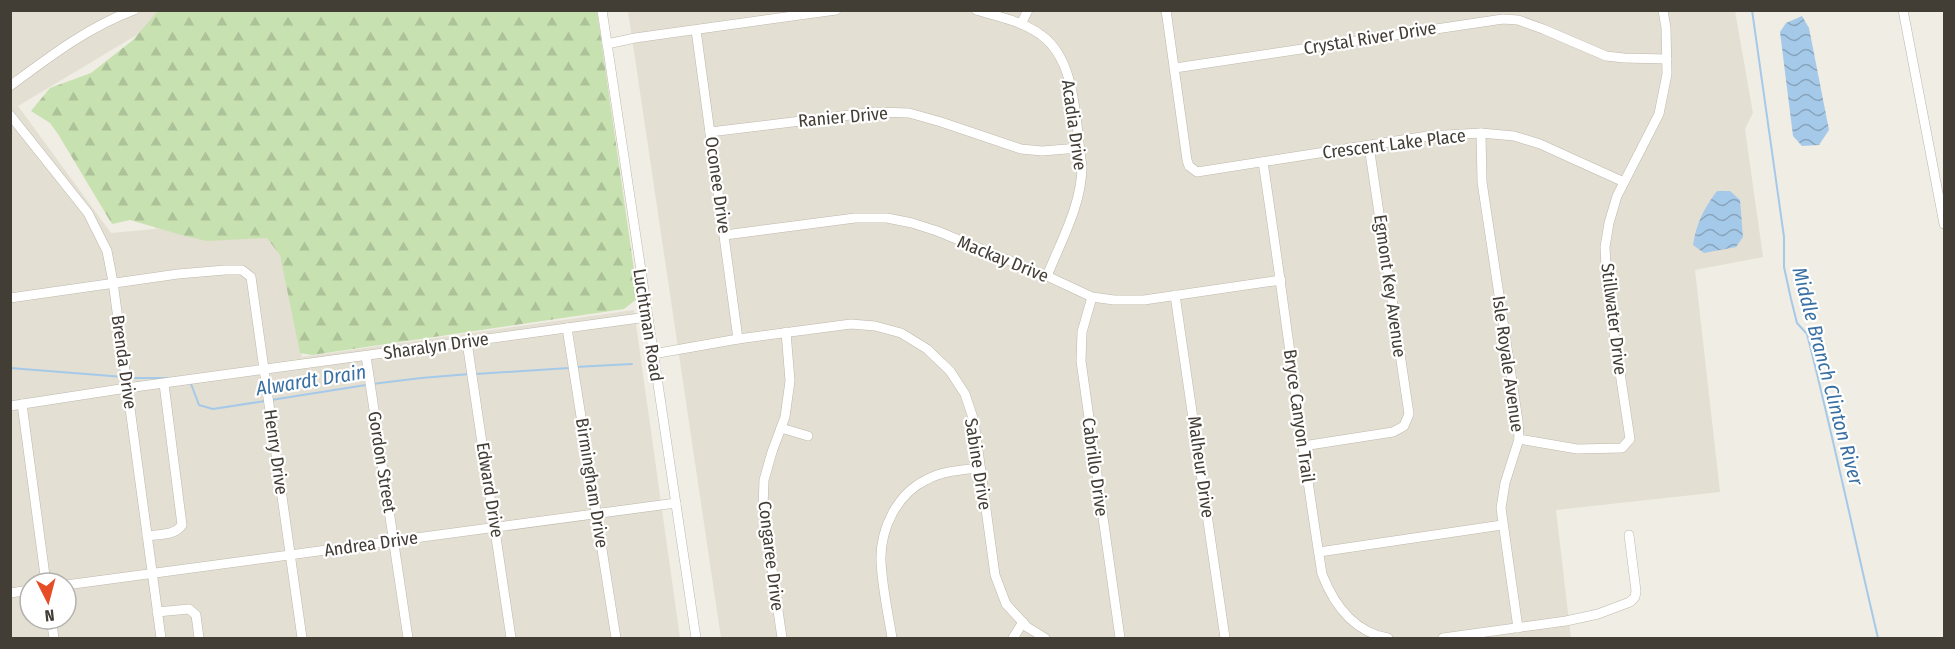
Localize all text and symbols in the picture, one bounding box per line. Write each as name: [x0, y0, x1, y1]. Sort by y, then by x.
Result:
street label: Crystal River Drive: [1302, 17, 1438, 59]
street label: Acadia Drive: [1057, 78, 1091, 172]
street label: Ranier Drive: [797, 102, 889, 132]
street label: Crescent Lake Place: [1321, 124, 1467, 164]
street label: Oconee Drive: [700, 135, 736, 235]
street label: Egmont Key Avenue: [1369, 213, 1411, 359]
street label: Mackay Drive: [954, 231, 1052, 287]
street label: Stillwater Drive: [1596, 262, 1632, 376]
water label: Middle Branch Clinton River: [1787, 264, 1869, 489]
street label: Luchtman Road: [628, 267, 668, 383]
street label: Isle Royale Avenue: [1488, 294, 1528, 434]
street label: Brenda Drive: [107, 314, 142, 411]
street label: Sharalyn Drive: [382, 328, 490, 364]
street label: Bryce Canyon Trail: [1279, 348, 1319, 484]
water label: Alwardt Drain: [253, 359, 368, 401]
street label: Henry Drive: [259, 408, 293, 496]
street label: Gordon Street: [363, 410, 401, 515]
street label: Malheur Drive: [1183, 415, 1219, 519]
street label: Birmingham Drive: [571, 416, 613, 550]
street label: Cabrillo Drive: [1077, 416, 1113, 518]
street label: Sabine Drive: [960, 417, 996, 512]
street label: Edward Drive: [472, 441, 508, 539]
street label: Congaree Drive: [753, 500, 789, 612]
street label: Andrea Drive: [323, 527, 419, 561]
north arrow: [18, 571, 78, 631]
text: N: [44, 605, 55, 625]

